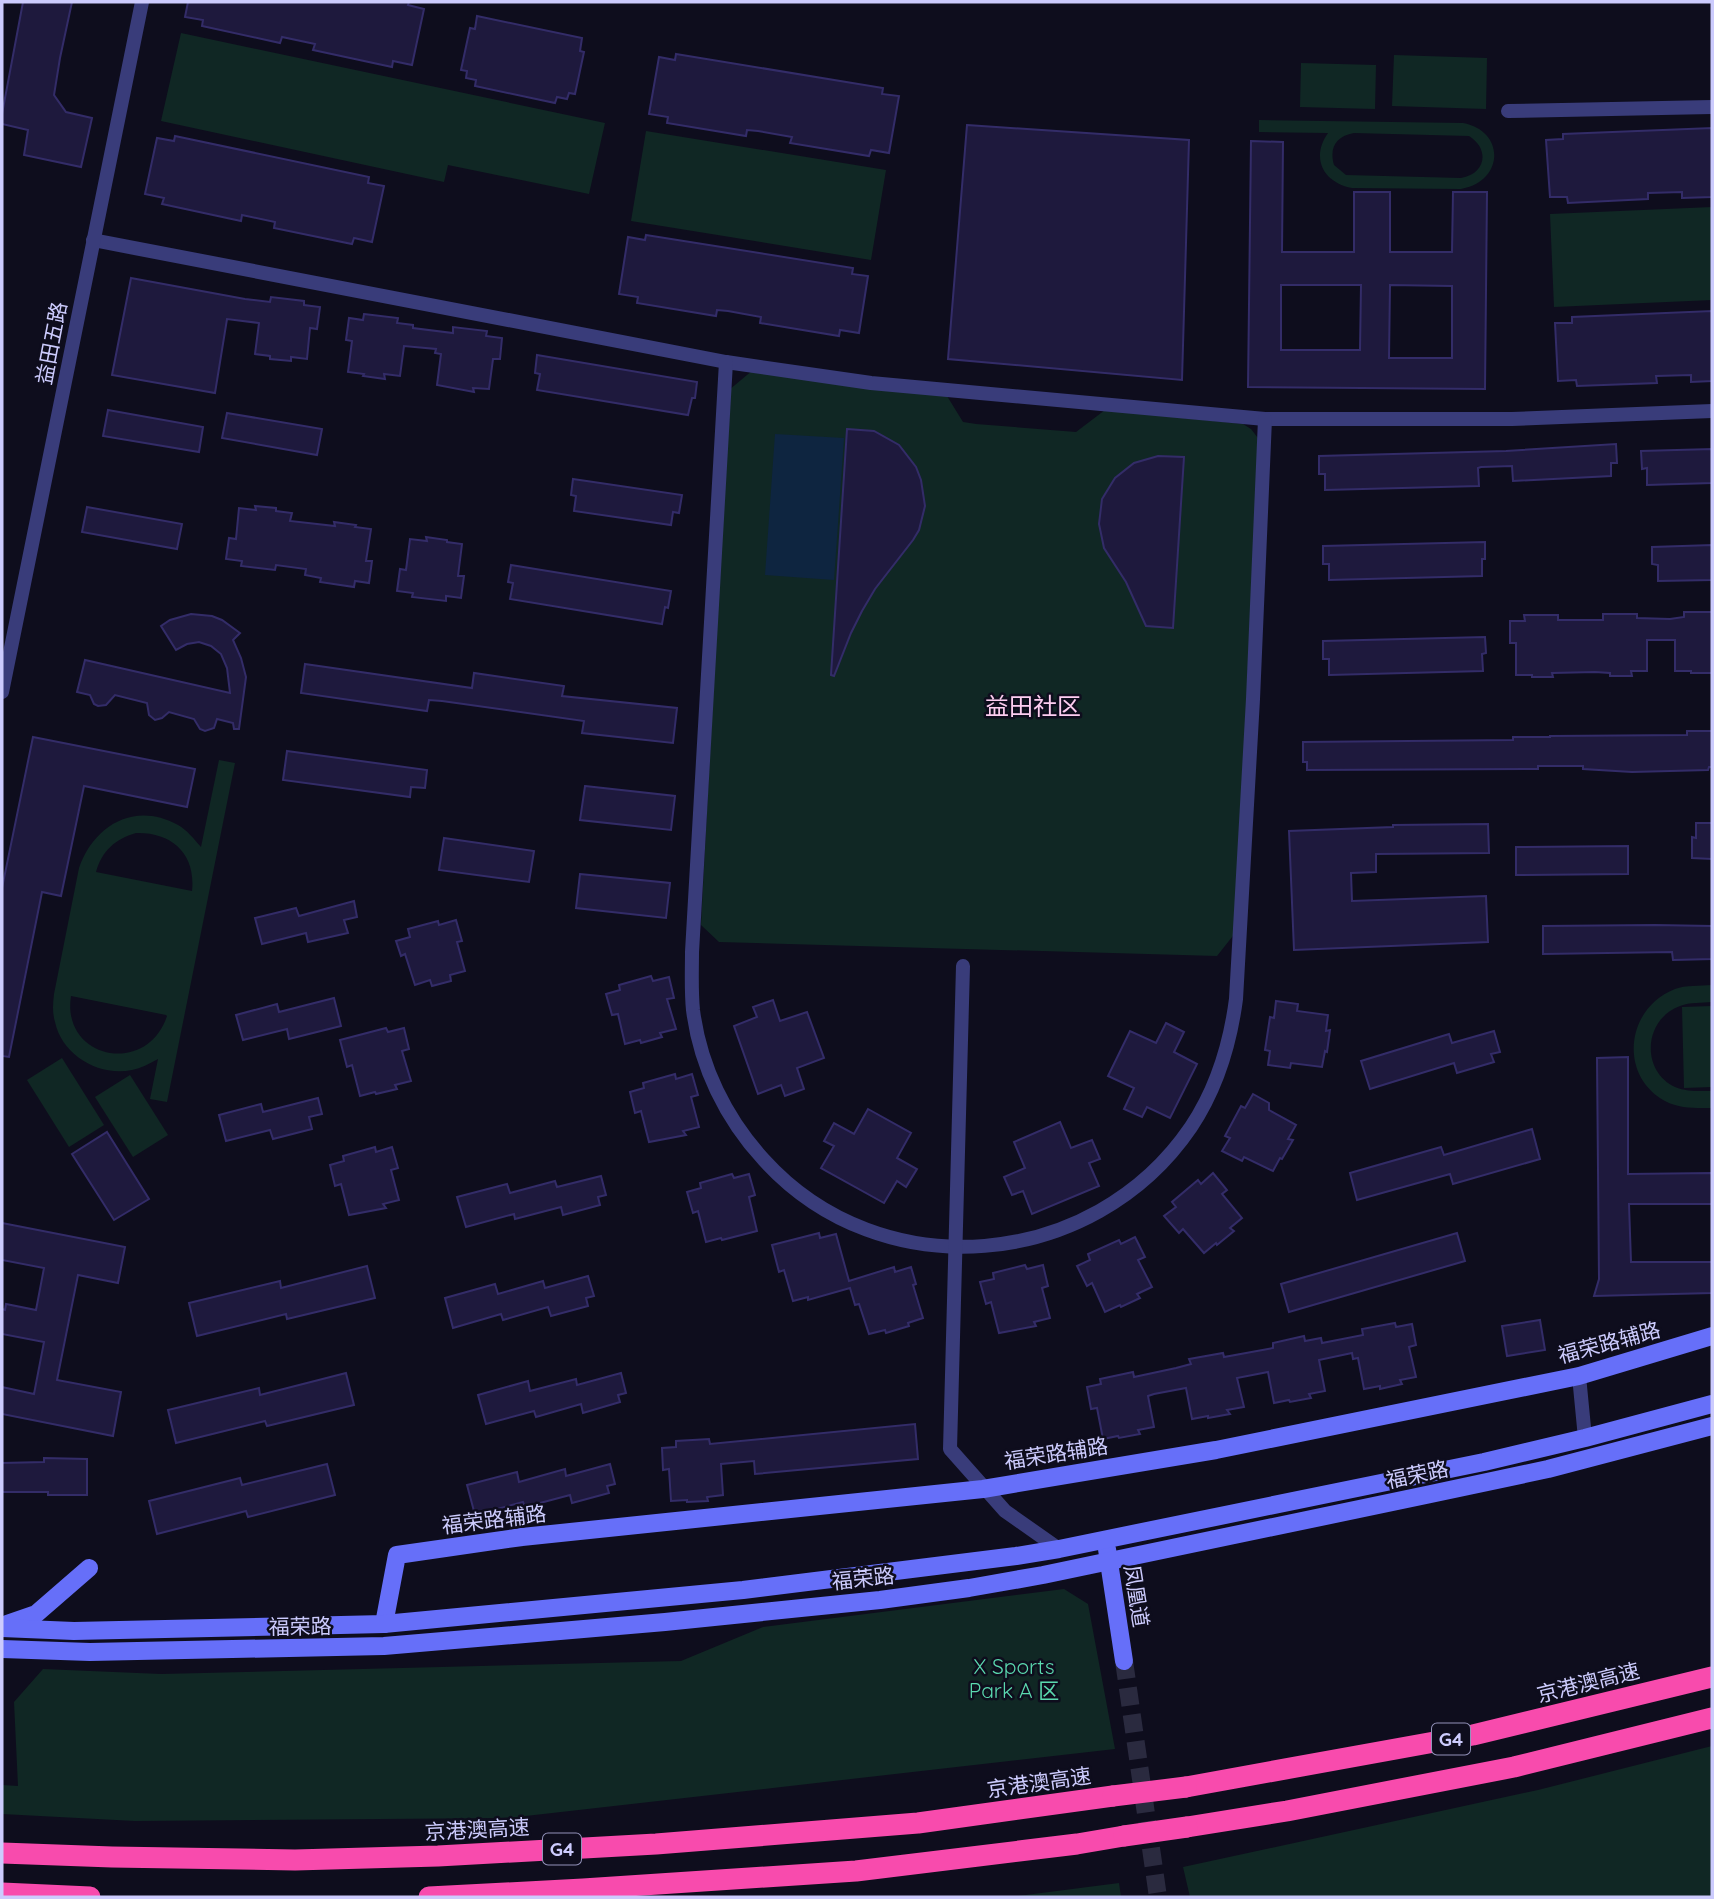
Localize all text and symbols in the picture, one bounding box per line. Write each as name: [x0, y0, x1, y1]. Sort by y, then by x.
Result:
street label: 益田五路: [30, 299, 72, 387]
district label: 益田社区: [985, 691, 1081, 721]
street label: 福荣路辅路: [1555, 1316, 1663, 1368]
street label: 福荣路辅路: [1002, 1432, 1110, 1474]
street label: 福荣路: [1383, 1455, 1451, 1493]
street label: 福荣路辅路: [440, 1500, 548, 1538]
street label: 福荣路: [830, 1562, 896, 1594]
street label: 凤凰道: [1119, 1563, 1155, 1629]
street label: 福荣路: [268, 1612, 332, 1640]
park label: X Sports Park A 区: [969, 1653, 1059, 1703]
street label: 京港澳高速: [1534, 1657, 1642, 1707]
road number: G4: [1432, 1723, 1470, 1754]
street label: 京港澳高速: [985, 1762, 1093, 1802]
street label: 京港澳高速: [424, 1813, 530, 1845]
road number: G4: [543, 1834, 581, 1865]

